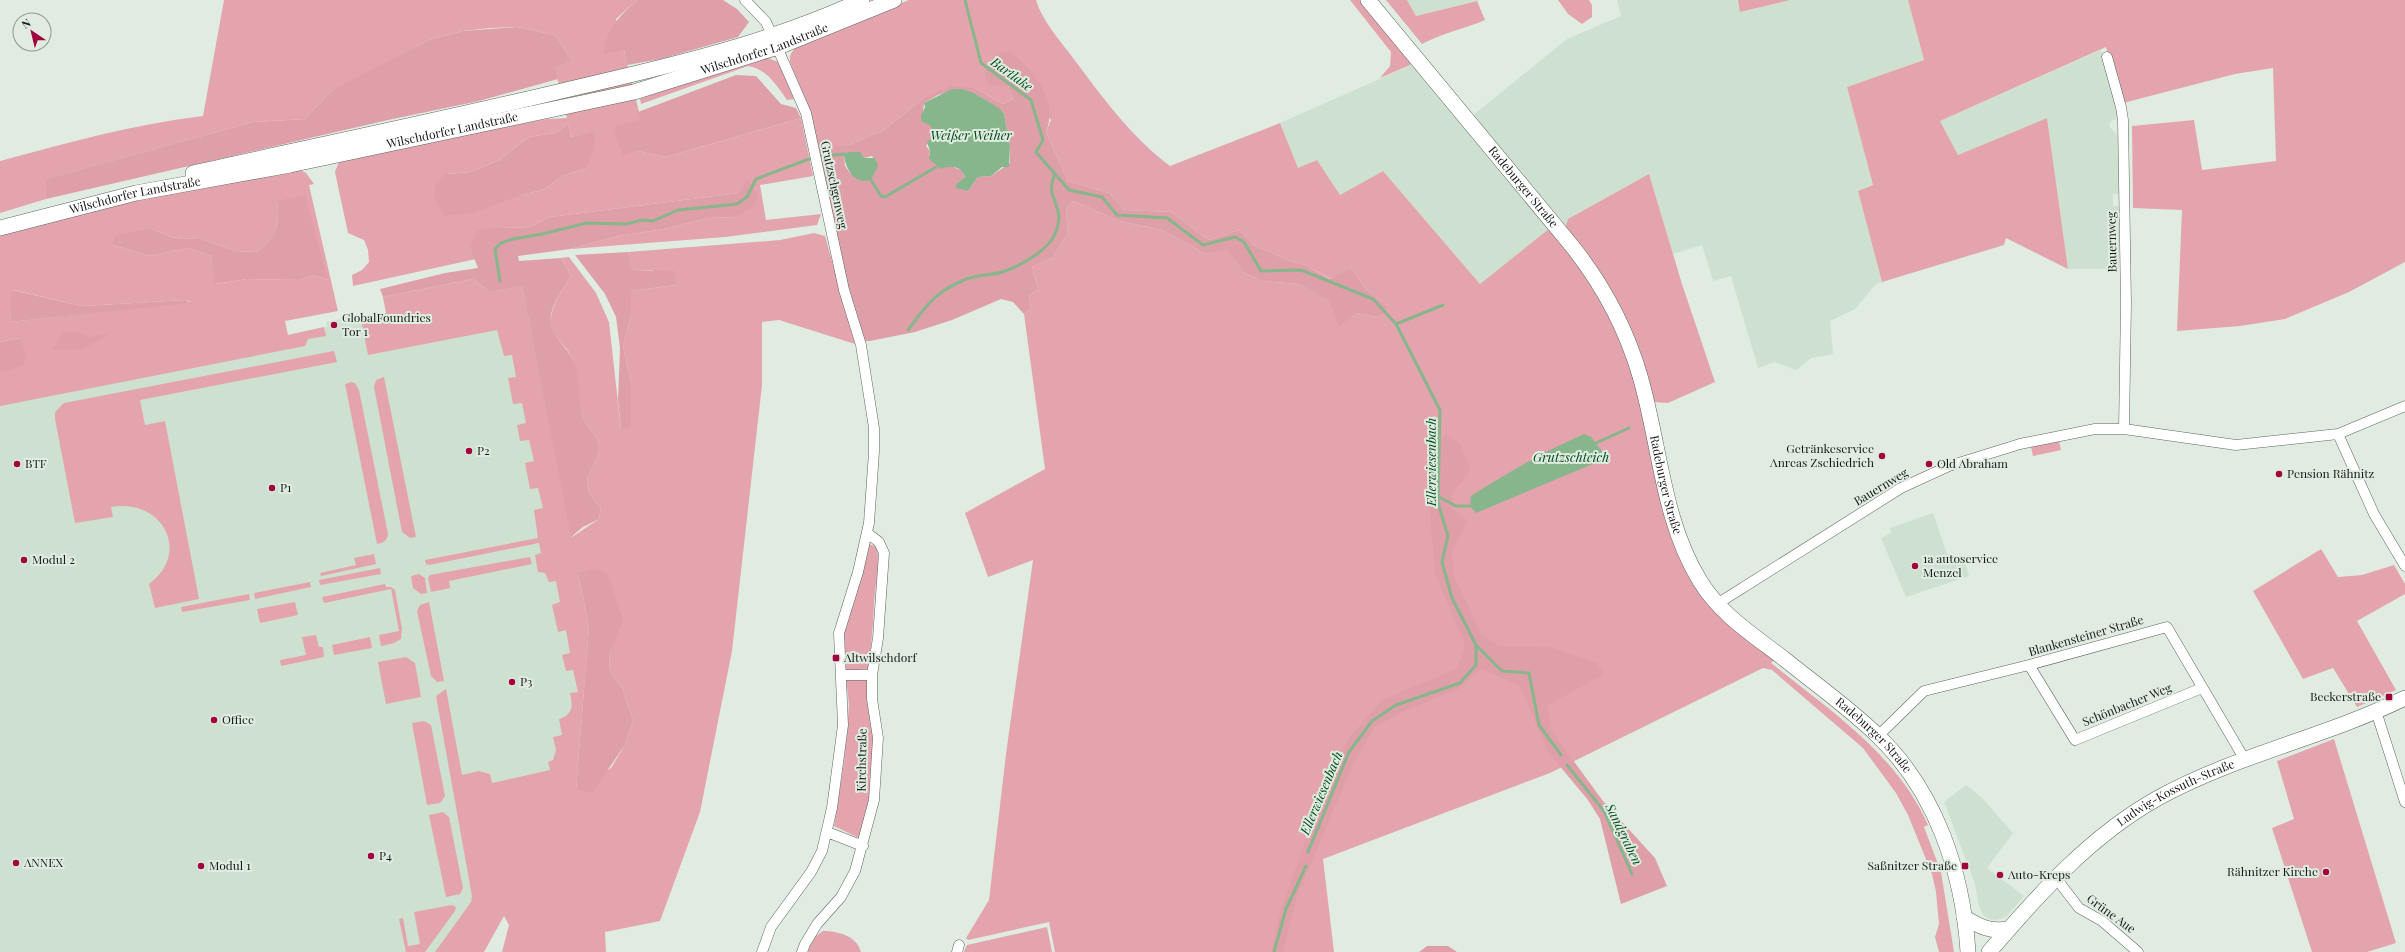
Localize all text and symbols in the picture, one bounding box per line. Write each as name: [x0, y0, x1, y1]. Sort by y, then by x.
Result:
north arrow: [12, 12, 52, 52]
text: N: [18, 15, 34, 32]
street label: Wilschdorfer Landstraße: [698, 19, 830, 78]
water label: Bartlake: [987, 52, 1037, 95]
street label: Wilschdorfer Landstraße: [384, 108, 519, 151]
water label: Weißer Weiher: [930, 126, 1012, 143]
street label: Grutzschgenweg: [818, 139, 852, 231]
street label: Radeburger Straße: [1485, 142, 1562, 231]
street label: Wilschdorfer Landstraße: [67, 172, 202, 217]
street label: Bauernweg: [2102, 211, 2120, 272]
place label: GlobalFoundries Tor 1: [342, 309, 431, 339]
marker: GlobalFoundries Tor 1: [329, 320, 339, 330]
water label: Ellerwiesenbach: [1422, 418, 1439, 507]
street label: Radeburger Straße: [1647, 434, 1686, 536]
place label: Getränkeservice Anreas Zschiedrich: [1769, 440, 1874, 470]
place label: P2: [477, 442, 490, 458]
marker: P2: [464, 446, 474, 456]
water label: Grutzschteich: [1533, 448, 1609, 465]
marker: Getränkeservice Anreas Zschiedrich: [1877, 451, 1887, 461]
place label: BTF: [25, 455, 47, 471]
place label: Old Abraham: [1937, 455, 2008, 471]
marker: BTF: [12, 459, 22, 469]
marker: Old Abraham: [1924, 459, 1934, 469]
street label: Bauernweg: [1850, 463, 1911, 509]
place label: Pension Rähnitz: [2287, 465, 2374, 481]
marker: Pension Rähnitz: [2274, 469, 2284, 479]
place label: P1: [280, 479, 292, 495]
marker: P1: [267, 483, 277, 493]
place label: 1a autoservice Menzel: [1923, 550, 1998, 580]
place label: Modul 2: [32, 551, 75, 567]
marker: Modul 2: [19, 555, 29, 565]
marker: 1a autoservice Menzel: [1910, 561, 1920, 571]
street label: Blankensteiner Straße: [2026, 611, 2145, 659]
place label: Altwilschdorf: [843, 649, 918, 665]
marker: Altwilschdorf: [831, 653, 841, 663]
place label: P3: [520, 673, 532, 689]
marker: P3: [507, 677, 517, 687]
street label: Schönbacher Weg: [2080, 679, 2174, 729]
place label: Beckerstraße: [2310, 688, 2381, 704]
marker: Beckerstraße: [2384, 692, 2394, 702]
street label: Radeburger Straße: [1833, 693, 1916, 776]
place label: Office: [222, 711, 254, 727]
marker: Office: [209, 715, 219, 725]
street label: Kirchstraße: [852, 728, 870, 792]
water label: Ellerwiesenbach: [1295, 749, 1346, 838]
street label: Ludwig-Kossuth-Straße: [2113, 755, 2236, 829]
water label: Sandgraben: [1602, 799, 1647, 867]
place label: P4: [379, 847, 392, 863]
marker: P4: [366, 851, 376, 861]
place label: ANNEX: [23, 854, 64, 870]
place label: Modul 1: [209, 857, 251, 873]
place label: Saßnitzer Straße: [1868, 857, 1957, 873]
marker: ANNEX: [11, 858, 21, 868]
marker: Modul 1: [196, 861, 206, 871]
marker: Saßnitzer Straße: [1960, 861, 1970, 871]
place label: Rähnitzer Kirche: [2227, 863, 2318, 879]
place label: Auto-Kreps: [2007, 866, 2070, 882]
marker: Rähnitzer Kirche: [2321, 867, 2331, 877]
marker: Auto-Kreps: [1995, 870, 2005, 880]
street label: Grüne Aue: [2084, 890, 2139, 936]

